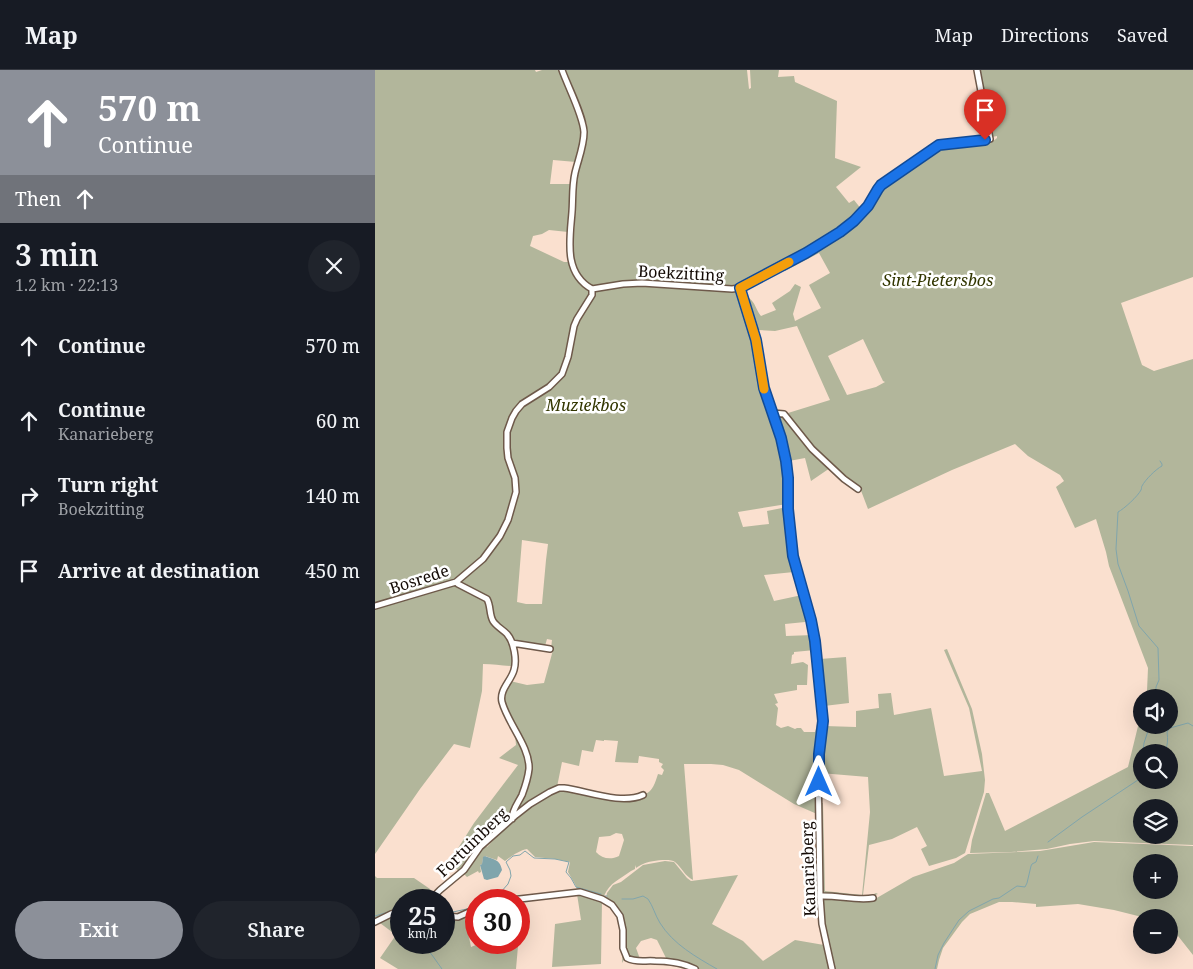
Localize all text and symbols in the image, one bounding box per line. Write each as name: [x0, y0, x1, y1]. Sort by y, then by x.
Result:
text: Map: [25, 18, 78, 51]
text: Map: [935, 23, 973, 47]
text: Directions: [1001, 23, 1089, 47]
text: Saved: [1117, 23, 1168, 47]
text: 570 m: [98, 84, 201, 131]
pin: [964, 89, 1006, 140]
icon: ahead: [15, 90, 80, 155]
icon: arrive: [971, 96, 999, 124]
text: Continue: [98, 129, 193, 159]
icon: ahead: [71, 185, 99, 213]
text: Then: [15, 186, 61, 212]
text: 3 min: [15, 234, 99, 275]
button: close: [308, 240, 360, 292]
street label: Boekzitting: [637, 260, 725, 286]
park label: Sint-Pietersbos: [883, 269, 993, 291]
text: 1.2 km · 22:13: [15, 274, 118, 296]
icon: ahead: [15, 332, 43, 360]
text: Continue: [58, 333, 146, 359]
text: 570 m: [305, 333, 360, 359]
park label: Muziekbos: [545, 394, 626, 416]
text: Continue: [58, 397, 146, 423]
icon: ahead: [15, 407, 43, 435]
text: 60 m: [316, 408, 360, 434]
text: Kanarieberg: [58, 423, 153, 445]
text: Turn right: [58, 472, 158, 498]
icon: right: [15, 482, 43, 510]
text: 140 m: [305, 483, 360, 509]
text: Boekzitting: [58, 498, 144, 520]
icon: arrive: [15, 557, 43, 585]
text: Arrive at destination: [58, 558, 260, 584]
text: 450 m: [305, 558, 360, 584]
street label: Bosrede: [386, 559, 452, 599]
map controls: [1133, 689, 1178, 954]
button: sound: [1133, 689, 1178, 734]
button: search: [1133, 744, 1178, 789]
position arrow: [792, 755, 844, 807]
button: layers: [1133, 799, 1178, 844]
street label: Fortuinberg: [432, 802, 513, 882]
street label: Kanarieberg: [795, 821, 821, 917]
button: +: [1133, 854, 1178, 899]
speed limit sign: 30: [465, 889, 530, 954]
text: 25: [408, 898, 437, 932]
button: Exit: [15, 901, 183, 959]
button: Share: [193, 901, 360, 959]
button: −: [1133, 909, 1178, 954]
text: km/h: [408, 925, 437, 942]

